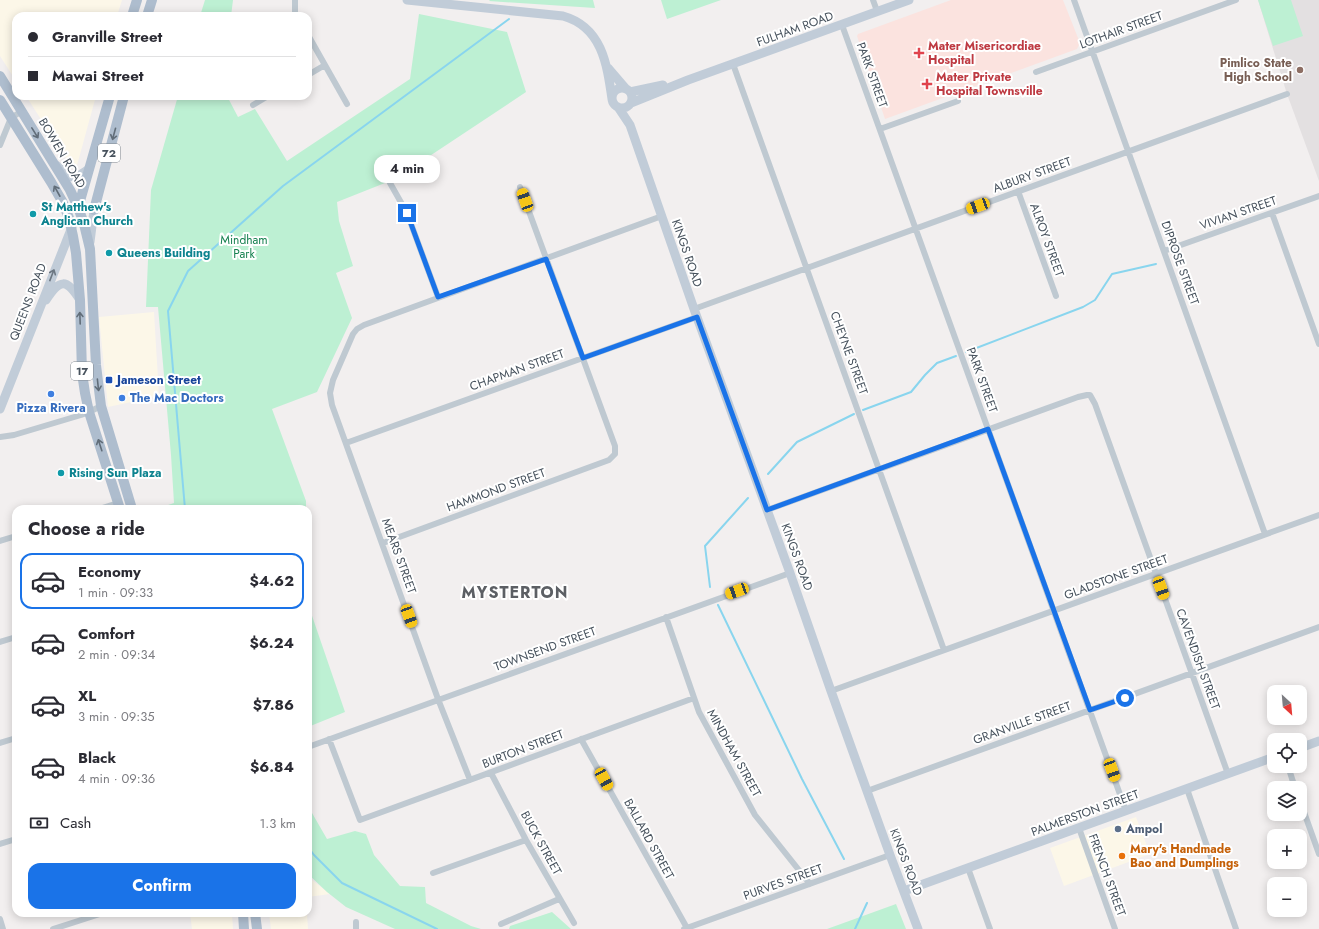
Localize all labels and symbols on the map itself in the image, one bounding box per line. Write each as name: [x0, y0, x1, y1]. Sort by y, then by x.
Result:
street label: LOTHAIR STREET: [1077, 6, 1165, 53]
street label: FULHAM ROAD: [754, 7, 836, 51]
place label: Mater Misericordiae Hospital: [928, 37, 1041, 69]
street label: PARK STREET: [852, 40, 892, 111]
marker: Mater Misericordiae Hospital: [913, 47, 925, 59]
place label: Pimlico State High School: [1220, 54, 1292, 86]
marker: Pimlico State High School: [1295, 65, 1305, 75]
place label: Mater Private Hospital Townsville: [936, 68, 1043, 100]
marker: Mater Private Hospital Townsville: [921, 78, 933, 90]
street label: BOWEN ROAD: [34, 114, 90, 192]
one-way arrow: [32, 127, 40, 139]
one-way arrow: [110, 127, 117, 140]
road number: 72: [98, 144, 120, 162]
street label: ALBURY STREET: [990, 152, 1074, 198]
callout: 4 min: [374, 155, 440, 183]
one-way arrow: [52, 185, 60, 197]
car: [515, 187, 535, 213]
street label: VIVIAN STREET: [1197, 191, 1279, 235]
car: [965, 196, 991, 216]
place label: St Matthew's Anglican Church: [40, 198, 133, 230]
street label: ALROY STREET: [1025, 201, 1069, 280]
route end: [398, 204, 416, 222]
marker: St Matthew's Anglican Church: [28, 209, 38, 219]
street label: KINGS ROAD: [667, 217, 707, 289]
street label: DIPROSE STREET: [1156, 218, 1204, 308]
park label: Mindham Park: [220, 231, 268, 263]
place label: Queens Building: [117, 244, 210, 262]
marker: Queens Building: [104, 248, 114, 258]
street label: QUEENS ROAD: [5, 261, 51, 343]
one-way arrow: [49, 269, 57, 281]
street label: CHEYNE STREET: [826, 309, 873, 397]
one-way arrow: [76, 312, 84, 325]
street label: CHAPMAN STREET: [467, 344, 567, 395]
street label: PARK STREET: [962, 345, 1002, 416]
road number: 17: [71, 362, 93, 380]
place label: Jameson Street: [115, 371, 201, 389]
marker: Jameson Street: [104, 375, 114, 385]
one-way arrow: [95, 378, 102, 391]
marker: Pizza Rivera: [46, 389, 56, 399]
place label: The Mac Doctors: [130, 389, 224, 407]
marker: The Mac Doctors: [117, 393, 127, 403]
place label: Pizza Rivera: [16, 399, 86, 417]
one-way arrow: [95, 440, 103, 452]
place label: Rising Sun Plaza: [69, 464, 162, 482]
street label: HAMMOND STREET: [444, 464, 548, 516]
marker: Rising Sun Plaza: [56, 468, 66, 478]
street label: MEARS STREET: [377, 516, 421, 596]
street label: KINGS ROAD: [776, 521, 818, 593]
street label: GLADSTONE STREET: [1062, 550, 1171, 604]
car: [1151, 575, 1171, 601]
district label: MYSTERTON: [462, 581, 568, 604]
car: [724, 581, 750, 601]
car: [399, 603, 419, 629]
street label: CAVENDISH STREET: [1171, 606, 1225, 712]
street label: TOWNSEND STREET: [492, 622, 599, 676]
north arrow: [1267, 685, 1307, 725]
route start: [1116, 689, 1134, 707]
street label: GRANVILLE STREET: [971, 697, 1074, 749]
street label: MINDHAM STREET: [702, 706, 766, 800]
street label: BURTON STREET: [480, 725, 567, 773]
car: [1102, 757, 1122, 783]
car: [593, 766, 615, 792]
street label: PALMERSTON STREET: [1028, 785, 1142, 841]
street label: BALLARD STREET: [619, 795, 679, 883]
street label: BUCK STREET: [516, 808, 566, 879]
place label: Ampol: [1125, 820, 1162, 838]
marker: Ampol: [1113, 824, 1123, 834]
street label: KINGS ROAD: [885, 826, 927, 898]
street label: FRENCH STREET: [1084, 831, 1130, 919]
place label: Mary's Handmade Bao and Dumplings: [1130, 840, 1239, 872]
marker: Mary's Handmade Bao and Dumplings: [1117, 851, 1127, 861]
street label: PURVES STREET: [741, 859, 826, 905]

